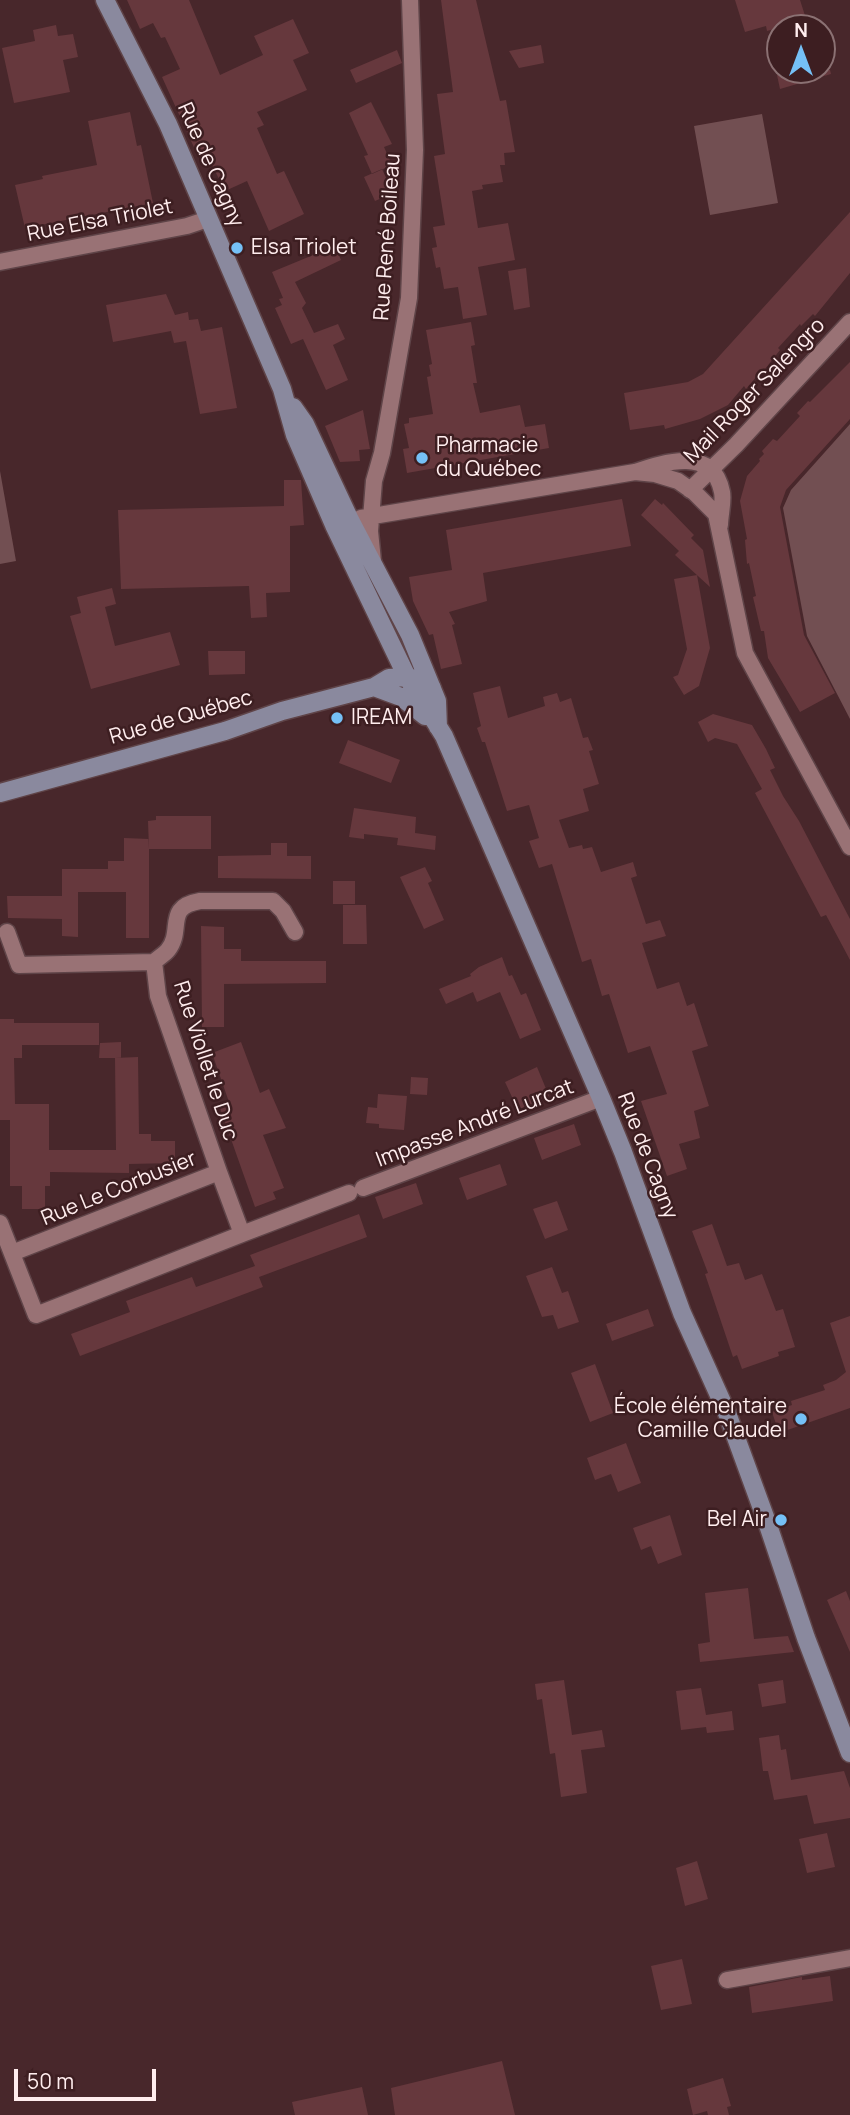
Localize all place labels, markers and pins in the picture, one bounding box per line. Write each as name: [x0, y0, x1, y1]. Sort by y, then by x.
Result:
place label: Elsa Triolet: [251, 235, 357, 261]
marker: Elsa Triolet: [229, 240, 245, 256]
place label: Pharmacie du Québec: [436, 433, 541, 483]
marker: Pharmacie du Québec: [414, 450, 430, 466]
place label: IREAM: [351, 705, 412, 731]
marker: IREAM: [329, 710, 345, 726]
place label: École élémentaire Camille Claudel: [614, 1394, 787, 1444]
marker: École élémentaire Camille Claudel: [793, 1411, 809, 1427]
place label: Bel Air: [707, 1507, 767, 1533]
marker: Bel Air: [773, 1512, 789, 1528]

